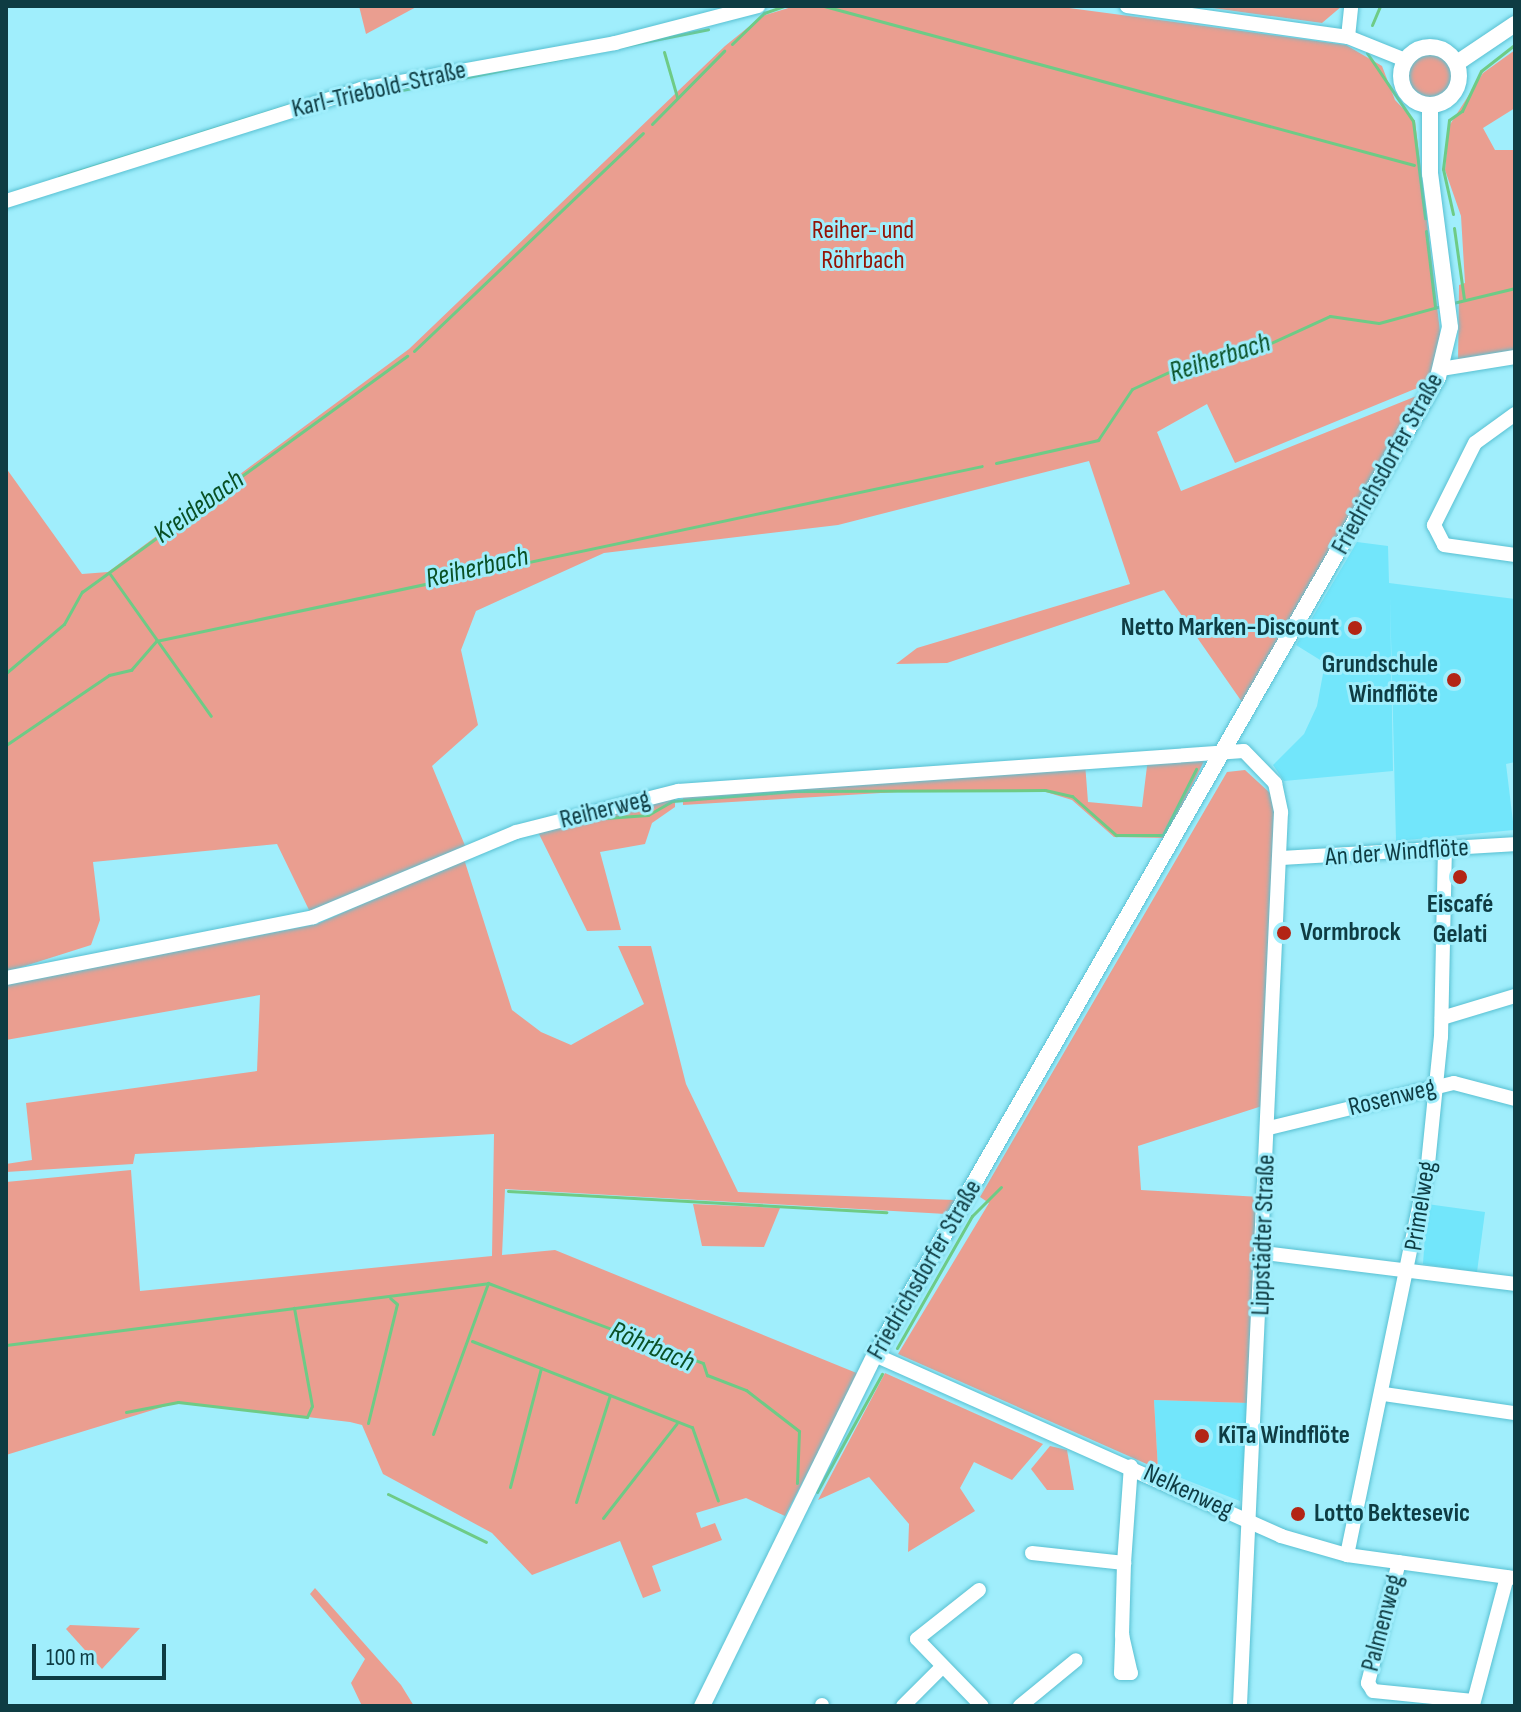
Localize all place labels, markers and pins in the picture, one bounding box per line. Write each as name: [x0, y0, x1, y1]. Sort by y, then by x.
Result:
place label: Netto Marken-Discount: [1121, 612, 1339, 644]
marker: Netto Marken-Discount: [1346, 619, 1364, 637]
place label: Grundschule Windflöte: [1322, 649, 1438, 710]
marker: Grundschule Windflöte: [1445, 671, 1463, 689]
marker: Eiscafé Gelati: [1451, 868, 1469, 886]
place label: Eiscafé Gelati: [1427, 889, 1493, 950]
place label: Vormbrock: [1300, 917, 1401, 949]
marker: Vormbrock: [1275, 924, 1293, 942]
place label: KiTa Windflöte: [1218, 1420, 1350, 1452]
marker: KiTa Windflöte: [1193, 1427, 1211, 1445]
place label: Lotto Bektesevic: [1314, 1498, 1470, 1530]
marker: Lotto Bektesevic: [1289, 1505, 1307, 1523]

